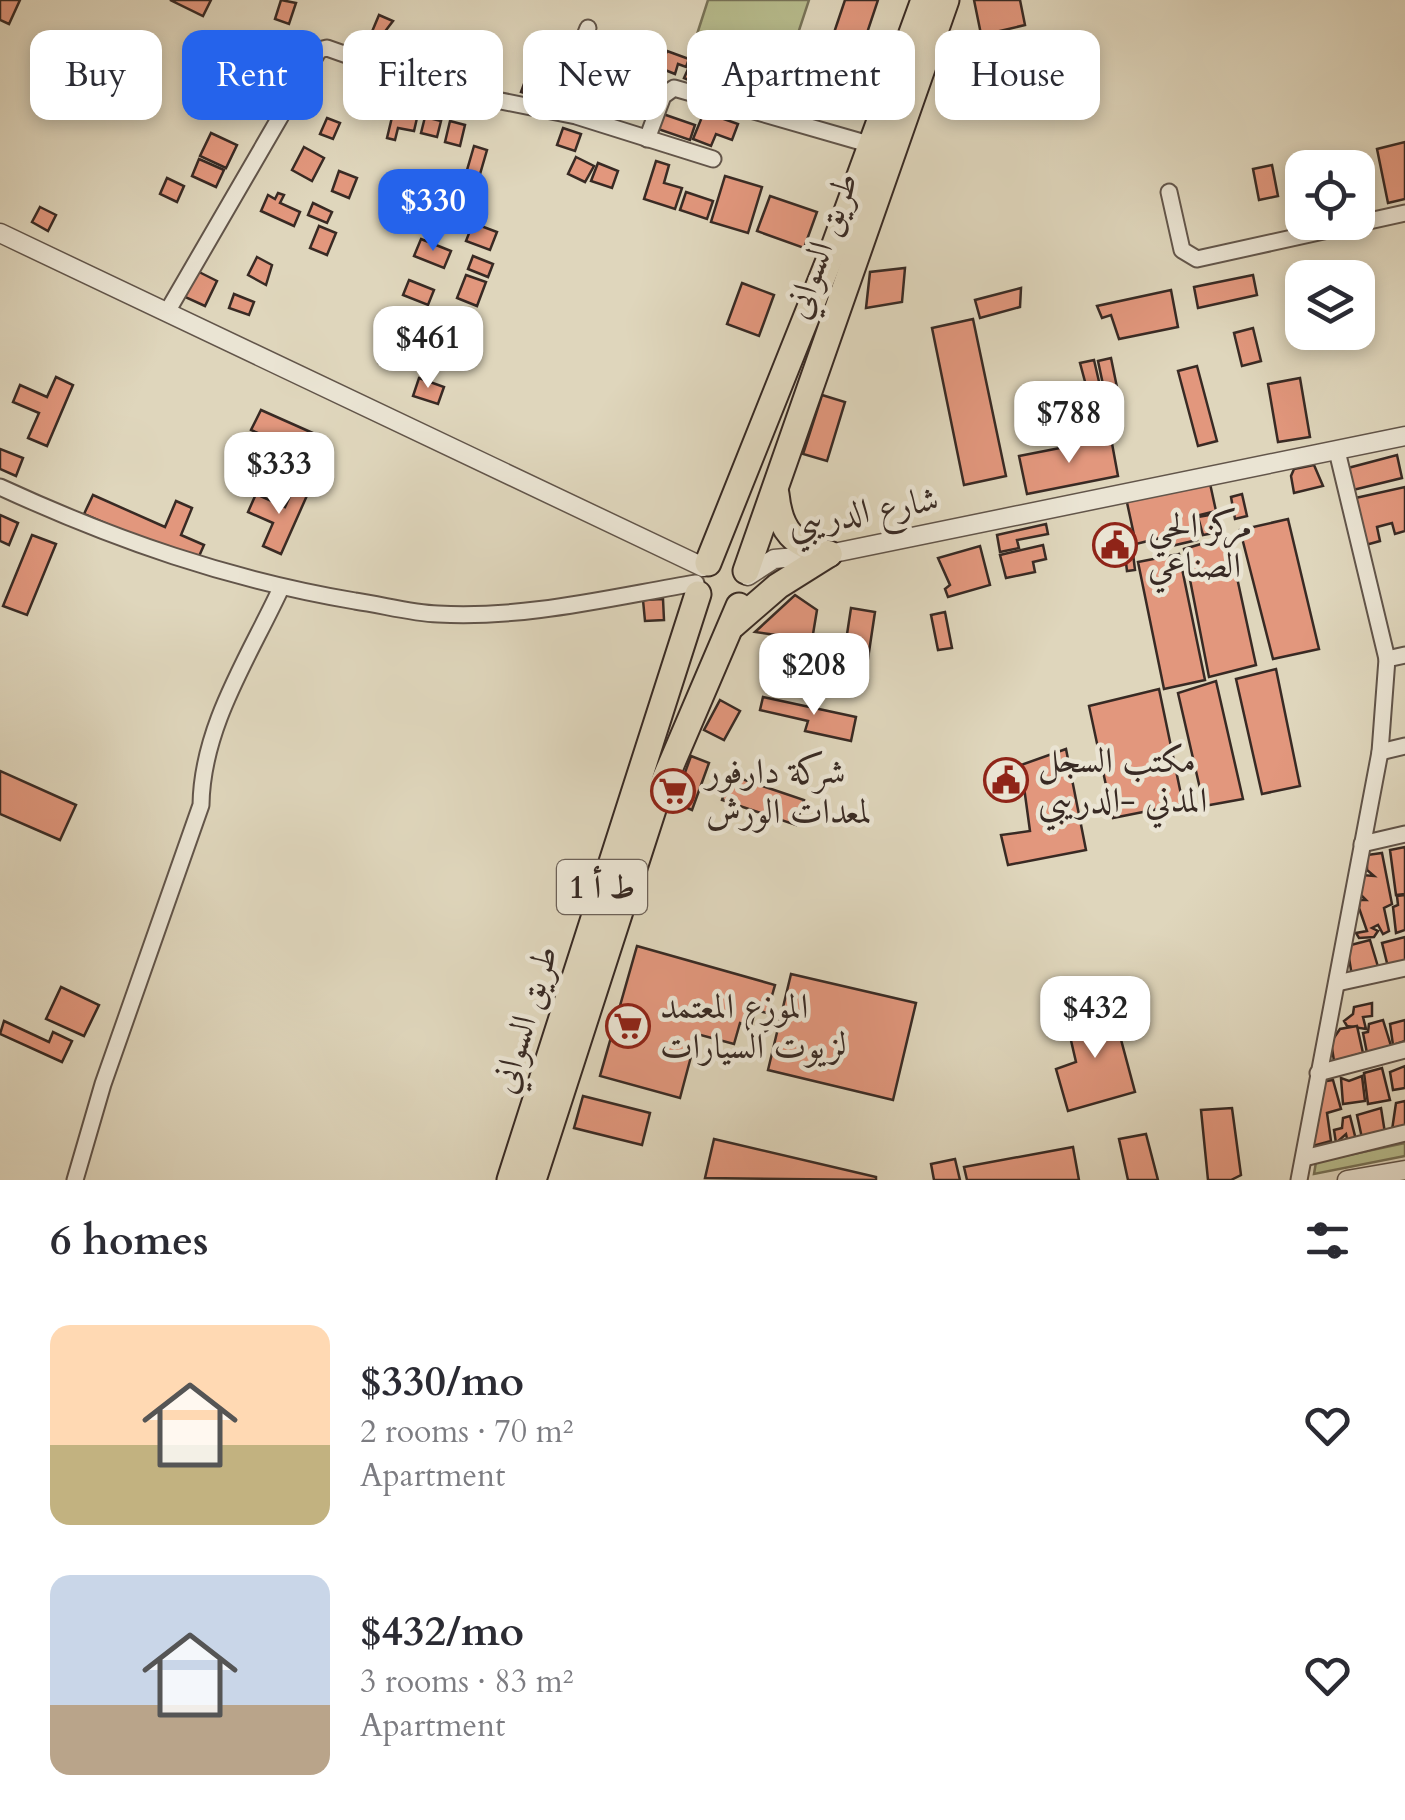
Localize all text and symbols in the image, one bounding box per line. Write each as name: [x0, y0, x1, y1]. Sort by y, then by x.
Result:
chip: Buy: [30, 30, 162, 120]
chip: Rent: [182, 30, 323, 120]
chip: Filters: [343, 30, 503, 120]
chip: New: [523, 30, 667, 120]
chip: Apartment: [687, 30, 915, 120]
chip: House: [935, 30, 1100, 120]
map controls: [1285, 150, 1375, 350]
button: locate: [1285, 150, 1375, 240]
street label: طريق السواني: [773, 166, 874, 327]
pin: $330: [374, 169, 492, 254]
text: $330: [400, 179, 466, 223]
button: layers: [1285, 260, 1375, 350]
pin: $461: [369, 306, 487, 391]
text: $461: [395, 316, 461, 360]
pin: $788: [1010, 381, 1128, 466]
text: $788: [1036, 391, 1102, 435]
pin: $333: [220, 432, 338, 517]
text: $333: [246, 442, 312, 486]
street label: شارع الدريبي: [784, 475, 943, 555]
place label: مركز الحي الصناعي: [1148, 502, 1252, 594]
public building icon: مركز الحي الصناعي: [1092, 522, 1138, 568]
pin: $208: [755, 633, 873, 718]
text: $208: [781, 643, 847, 687]
place label: مكتب السجل المدني -الدريبي: [1038, 737, 1207, 831]
place label: شركة دارفور لمعدات الورش: [703, 748, 872, 836]
public building icon: مكتب السجل المدني -الدريبي: [983, 757, 1029, 803]
supermarket icon: شركة دارفور لمعدات الورش: [650, 768, 696, 814]
road number: ط أ 1: [557, 860, 647, 914]
street label: طريق السواني: [480, 939, 574, 1100]
pin: $432: [1036, 976, 1154, 1061]
place label: الموزع المعتمد لزيوت السيارات: [660, 983, 847, 1071]
text: $432: [1062, 986, 1128, 1030]
supermarket icon: الموزع المعتمد لزيوت السيارات: [605, 1003, 651, 1049]
text: 6 homes: [50, 1212, 208, 1269]
icon: filters: [1300, 1213, 1355, 1268]
text: $330/mo: [360, 1353, 524, 1410]
icon: home: [130, 1365, 250, 1485]
icon: heart: [1300, 1398, 1355, 1453]
text: 2 rooms · 70 m²: [360, 1410, 573, 1454]
text: Apartment: [360, 1454, 505, 1498]
text: $432/mo: [360, 1603, 524, 1660]
icon: home: [130, 1615, 250, 1735]
icon: heart: [1300, 1648, 1355, 1703]
text: 3 rooms · 83 m²: [360, 1660, 573, 1704]
text: Apartment: [360, 1704, 505, 1748]

